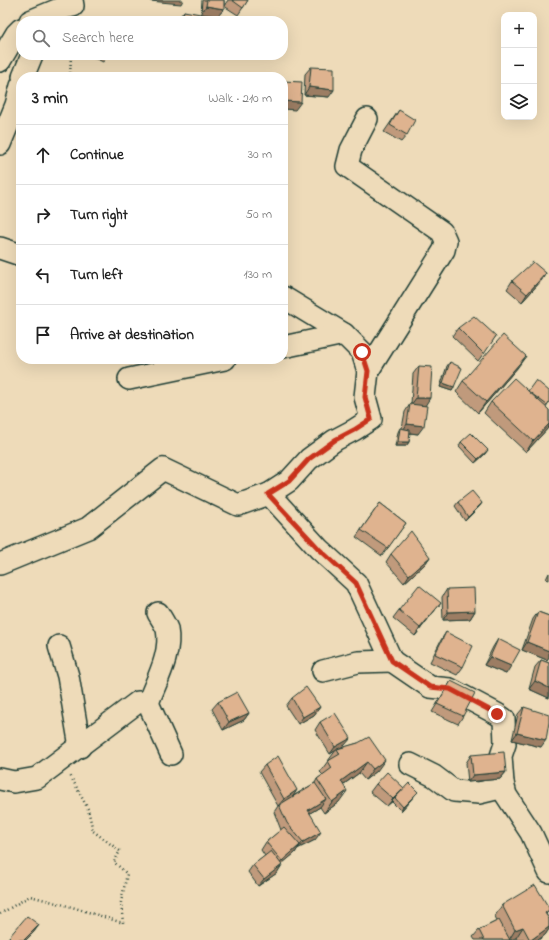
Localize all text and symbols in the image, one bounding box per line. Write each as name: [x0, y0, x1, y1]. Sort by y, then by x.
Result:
map controls: [501, 12, 537, 120]
button: +: [501, 12, 537, 48]
search box: [16, 16, 288, 60]
icon: search: [30, 27, 52, 49]
text: Search here: [62, 27, 134, 49]
button: −: [501, 48, 537, 84]
button: layers: [501, 84, 537, 120]
text: 3 min: [32, 86, 68, 111]
text: Walk · 210 m: [208, 89, 272, 108]
icon: ahead: [32, 144, 54, 166]
text: Continue: [70, 144, 124, 166]
text: 30 m: [248, 145, 272, 164]
icon: right: [32, 204, 54, 226]
text: Turn right: [70, 204, 128, 226]
text: 50 m: [246, 205, 272, 224]
icon: left: [32, 264, 54, 286]
text: Turn left: [70, 264, 123, 286]
text: 130 m: [244, 265, 272, 284]
icon: arrive: [32, 324, 54, 346]
text: Arrive at destination: [70, 324, 194, 346]
route start: [353, 343, 371, 361]
route end: [488, 705, 506, 723]

